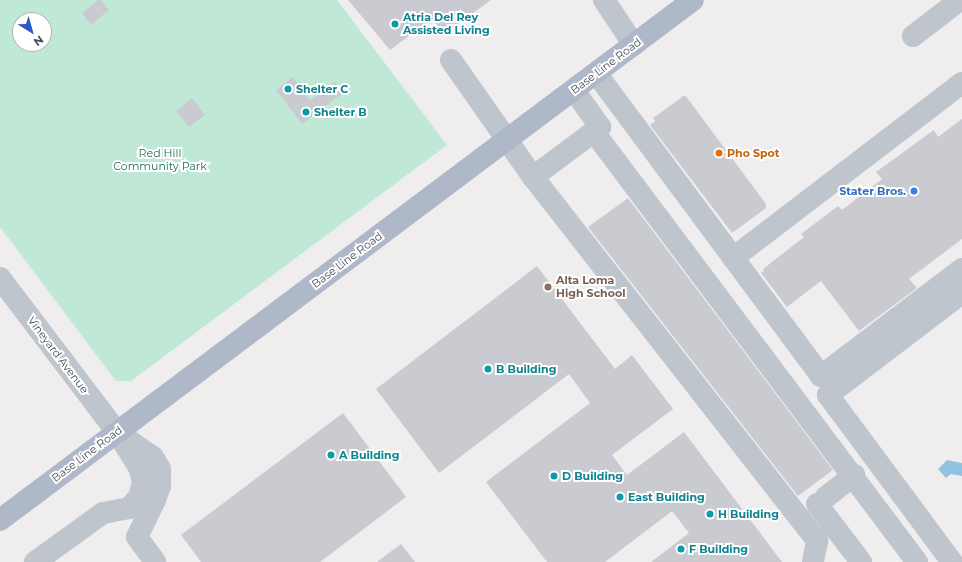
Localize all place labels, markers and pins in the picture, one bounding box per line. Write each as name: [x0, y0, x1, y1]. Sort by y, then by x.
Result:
place label: Atria Del Rey Assisted Living: [403, 11, 490, 37]
marker: Atria Del Rey Assisted Living: [390, 19, 400, 29]
place label: Shelter C: [296, 82, 348, 96]
marker: Shelter C: [283, 84, 293, 94]
place label: Shelter B: [314, 105, 367, 119]
marker: Shelter B: [301, 107, 311, 117]
place label: Pho Spot: [727, 146, 780, 160]
marker: Pho Spot: [714, 148, 724, 158]
place label: Stater Bros.: [839, 184, 906, 198]
marker: Stater Bros.: [909, 186, 919, 196]
place label: Alta Loma High School: [556, 274, 625, 300]
marker: Alta Loma High School: [543, 282, 553, 292]
place label: B Building: [496, 362, 556, 376]
marker: B Building: [483, 364, 493, 374]
place label: A Building: [339, 448, 399, 462]
marker: A Building: [326, 450, 336, 460]
place label: D Building: [562, 469, 623, 483]
marker: D Building: [549, 471, 559, 481]
place label: East Building: [628, 490, 705, 504]
marker: East Building: [615, 492, 625, 502]
place label: H Building: [718, 507, 779, 521]
marker: H Building: [705, 509, 715, 519]
place label: F Building: [689, 542, 748, 556]
marker: F Building: [676, 544, 686, 554]

